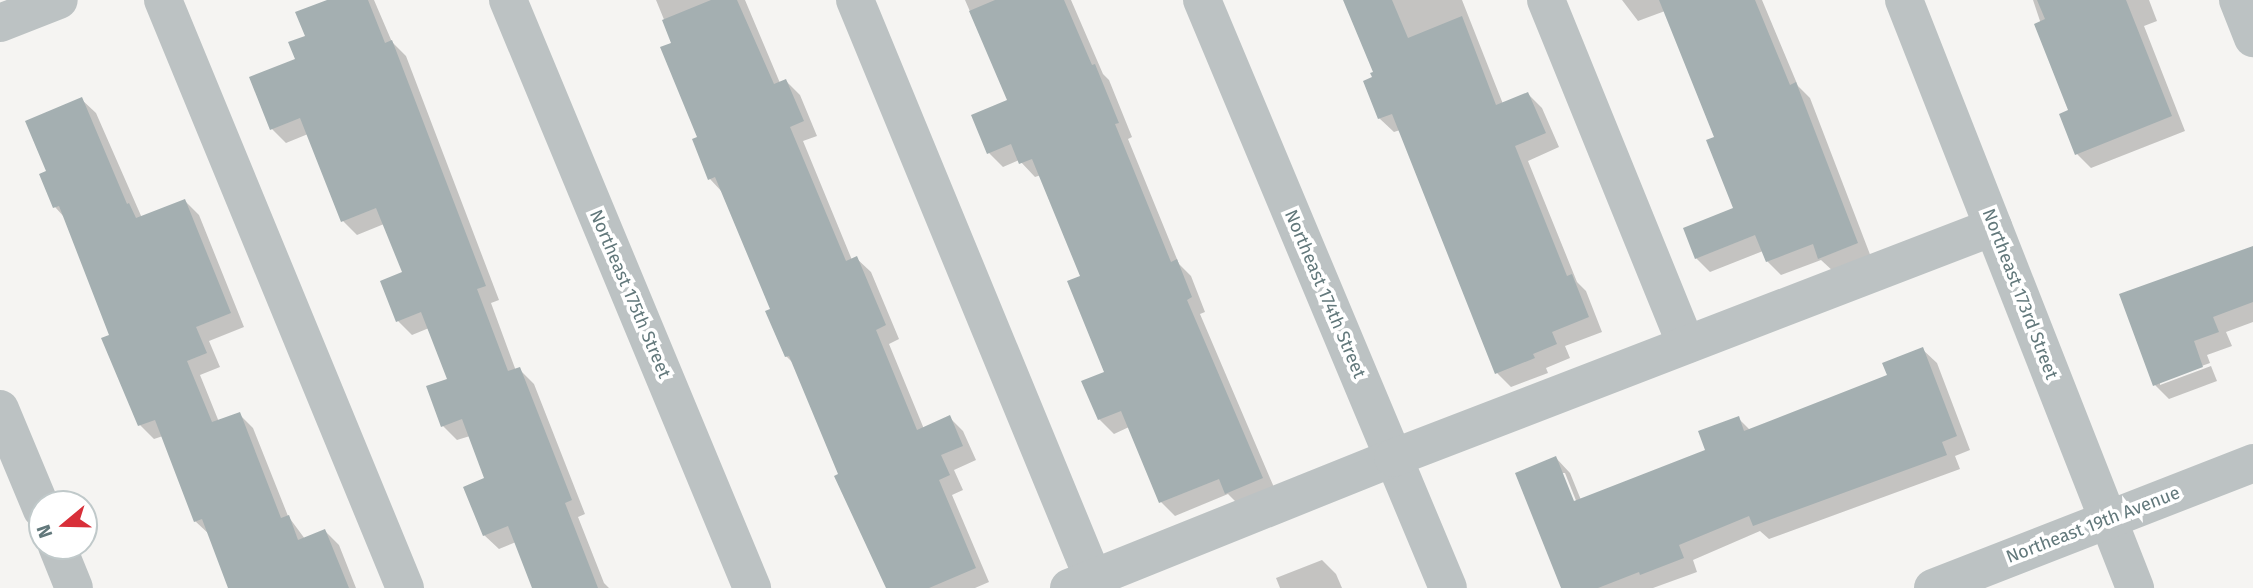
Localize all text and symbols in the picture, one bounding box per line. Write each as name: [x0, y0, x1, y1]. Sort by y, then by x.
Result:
street label: Northeast 174th Street: [1280, 206, 1370, 382]
street label: Northeast 173rd Street: [1977, 206, 2063, 382]
street label: Northeast 175th Street: [585, 207, 675, 381]
street label: Northeast 19th Avenue: [2003, 482, 2183, 568]
north arrow: [28, 490, 98, 560]
text: N: [32, 522, 57, 541]

